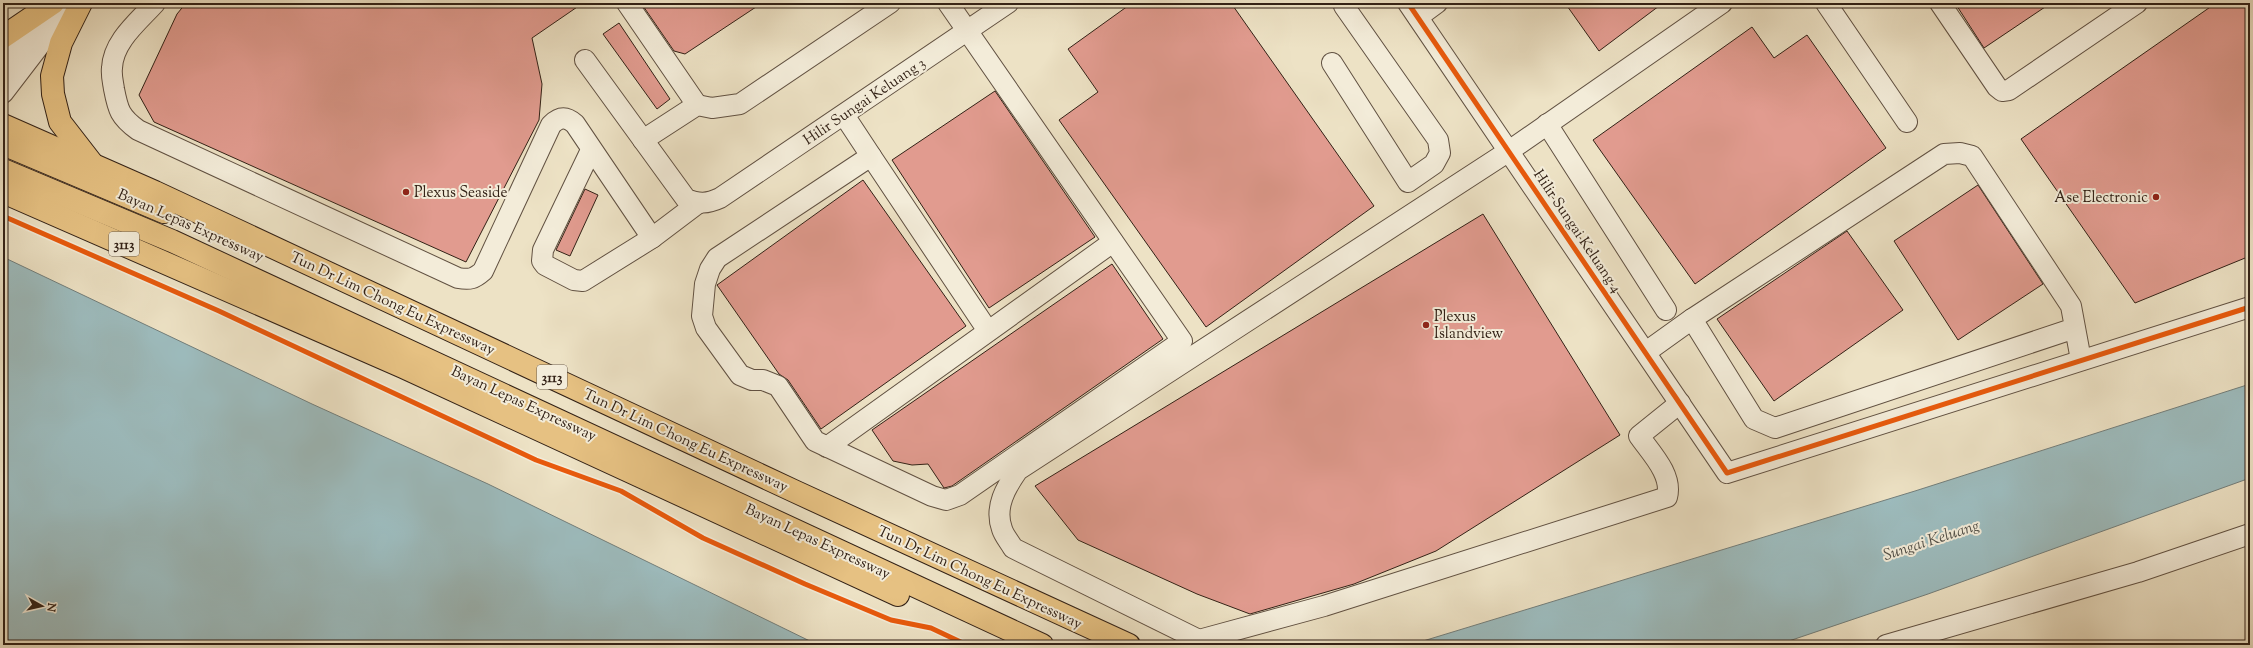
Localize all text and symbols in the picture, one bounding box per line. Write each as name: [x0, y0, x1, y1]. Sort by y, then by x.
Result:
street label: Hilir Sungai Keluang 3: [800, 53, 930, 151]
street label: Hilir Sungai Keluang 4: [1528, 166, 1626, 298]
place label: Plexus Seaside: [414, 183, 507, 204]
street label: Bayan Lepas Expressway: [114, 185, 267, 268]
marker: Plexus Seaside: [401, 187, 411, 197]
place label: Ase Electronic: [2054, 188, 2148, 209]
marker: Ase Electronic: [2151, 192, 2161, 202]
road number: 3113: [109, 232, 139, 256]
street label: Tun Dr Lim Chong Eu Expressway: [286, 248, 499, 361]
place label: Plexus Islandview: [1434, 307, 1503, 345]
marker: Plexus Islandview: [1421, 320, 1431, 330]
street label: Bayan Lepas Expressway: [447, 361, 600, 448]
road number: 3113: [537, 365, 567, 389]
street label: Tun Dr Lim Chong Eu Expressway: [579, 385, 792, 498]
street label: Bayan Lepas Expressway: [741, 499, 894, 586]
water label: Sungai Keluang: [1881, 515, 1983, 568]
street label: Tun Dr Lim Chong Eu Expressway: [873, 522, 1086, 635]
north arrow: [22, 586, 62, 626]
text: N: [42, 601, 60, 613]

